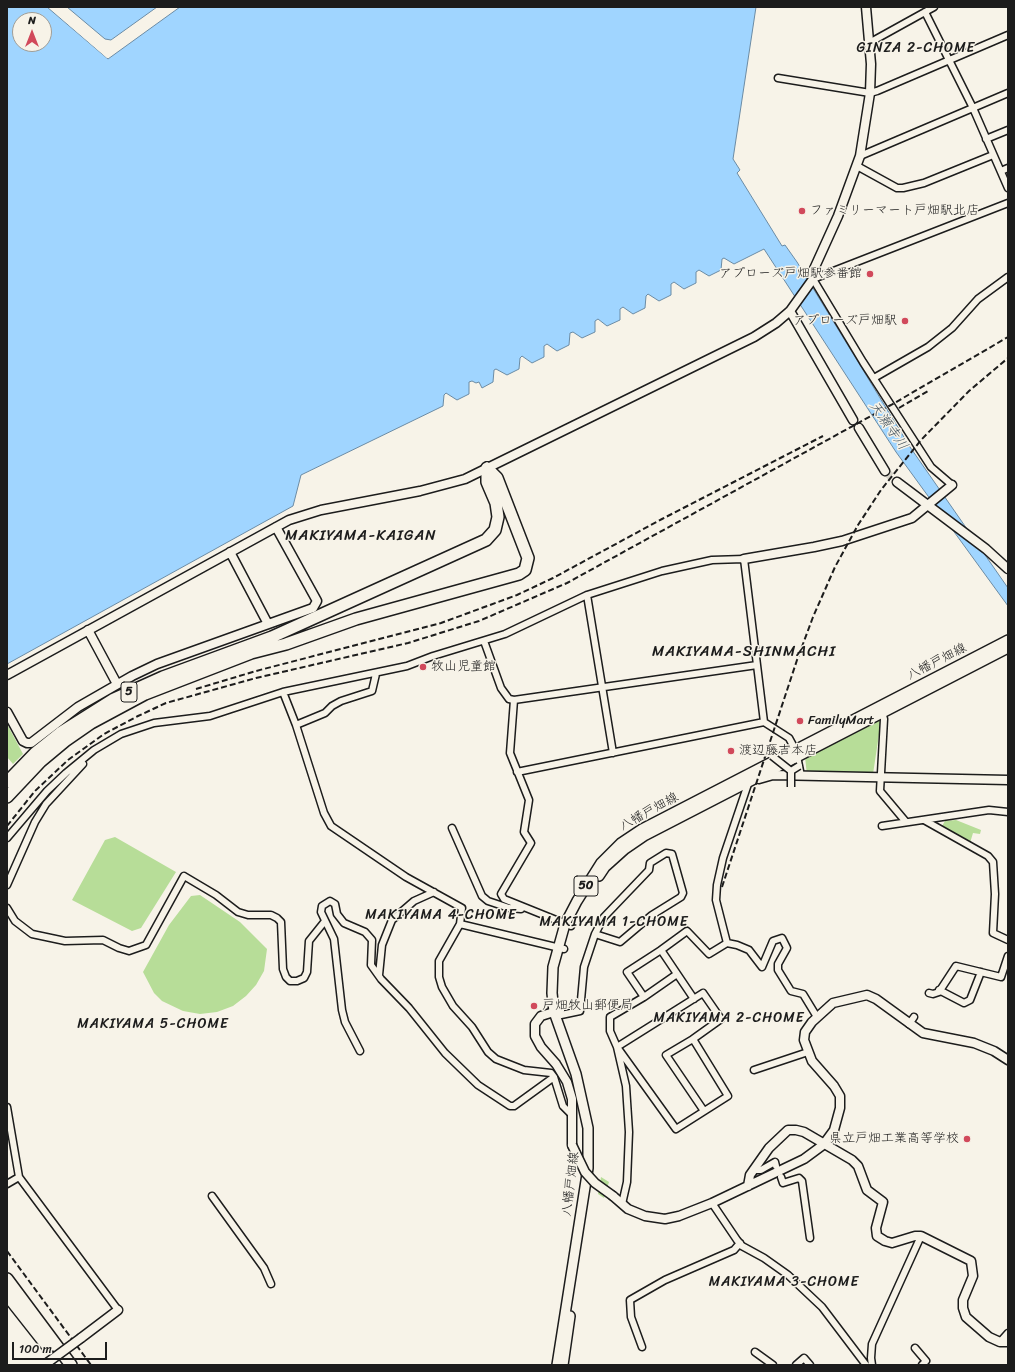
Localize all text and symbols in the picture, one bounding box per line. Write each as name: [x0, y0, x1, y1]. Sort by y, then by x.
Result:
text: N: [28, 11, 36, 30]
north arrow: [12, 12, 52, 52]
district label: GINZA 2-CHOME: [856, 40, 976, 56]
place label: ファミリーマート戸畑駅北店: [810, 203, 979, 219]
marker: ファミリーマート戸畑駅北店: [797, 206, 807, 216]
place label: アプローズ戸畑駅参番館: [719, 266, 862, 282]
marker: アプローズ戸畑駅参番館: [865, 269, 875, 279]
place label: アプローズ戸畑駅: [793, 313, 897, 329]
marker: アプローズ戸畑駅: [900, 316, 910, 326]
water label: 天瀬寺川: [865, 398, 911, 454]
district label: MAKIYAMA-KAIGAN: [287, 527, 435, 545]
street label: 八幡戸畑線: [905, 640, 969, 684]
district label: MAKIYAMA-SHINMACHI: [653, 643, 835, 661]
place label: 牧山児童館: [431, 659, 496, 675]
marker: 牧山児童館: [418, 662, 428, 672]
road number: 5: [121, 682, 137, 702]
place label: FamilyMart: [808, 713, 874, 729]
marker: FamilyMart: [795, 716, 805, 726]
place label: 渡辺藤吉本店: [739, 743, 817, 759]
marker: 渡辺藤吉本店: [726, 746, 736, 756]
street label: 八幡戸畑線: [617, 789, 681, 835]
road number: 50: [574, 876, 598, 896]
district label: MAKIYAMA 4-CHOME: [366, 907, 516, 923]
district label: MAKIYAMA 1-CHOME: [540, 914, 688, 930]
place label: 戸畑牧山郵便局: [542, 998, 633, 1014]
marker: 戸畑牧山郵便局: [529, 1001, 539, 1011]
district label: MAKIYAMA 2-CHOME: [654, 1010, 804, 1026]
district label: MAKIYAMA 5-CHOME: [78, 1016, 228, 1032]
place label: 県立戸畑工業高等学校: [829, 1131, 959, 1147]
marker: 県立戸畑工業高等学校: [962, 1134, 972, 1144]
street label: 八幡戸畑線: [559, 1151, 583, 1217]
district label: MAKIYAMA 3-CHOME: [709, 1274, 859, 1290]
scale bar: [14, 1334, 109, 1360]
text: 100 m: [19, 1338, 52, 1360]

